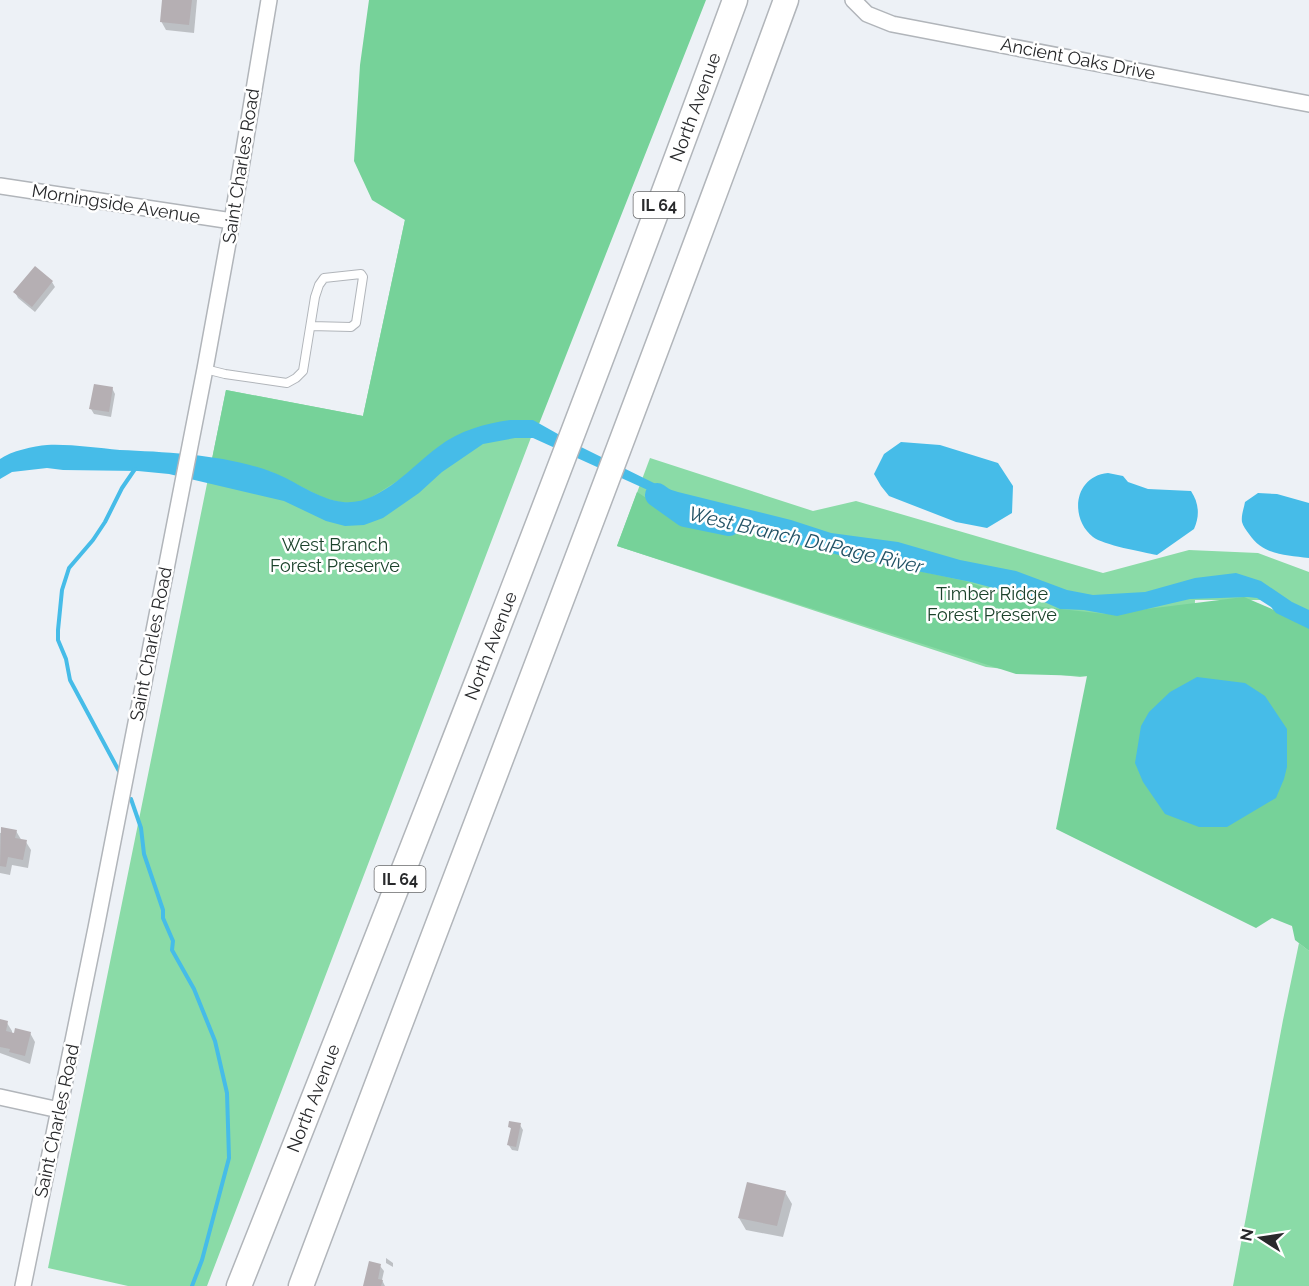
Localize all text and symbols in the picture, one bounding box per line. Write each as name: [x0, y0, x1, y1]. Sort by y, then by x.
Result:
street label: Ancient Oaks Drive: [999, 33, 1158, 84]
street label: North Avenue: [665, 49, 725, 165]
street label: Saint Charles Road: [218, 87, 263, 245]
street label: Morningside Avenue: [30, 180, 202, 227]
road number: IL 64: [634, 192, 684, 218]
water label: West Branch DuPage River: [686, 501, 927, 579]
park label: West Branch Forest Preserve: [270, 534, 400, 576]
street label: Saint Charles Road: [125, 565, 176, 723]
park label: Timber Ridge Forest Preserve: [927, 583, 1057, 625]
street label: North Avenue: [460, 588, 521, 703]
road number: IL 64: [374, 866, 426, 892]
street label: North Avenue: [282, 1041, 344, 1155]
street label: Saint Charles Road: [30, 1042, 83, 1200]
north arrow: [1231, 1208, 1291, 1268]
text: N: [1236, 1227, 1257, 1243]

